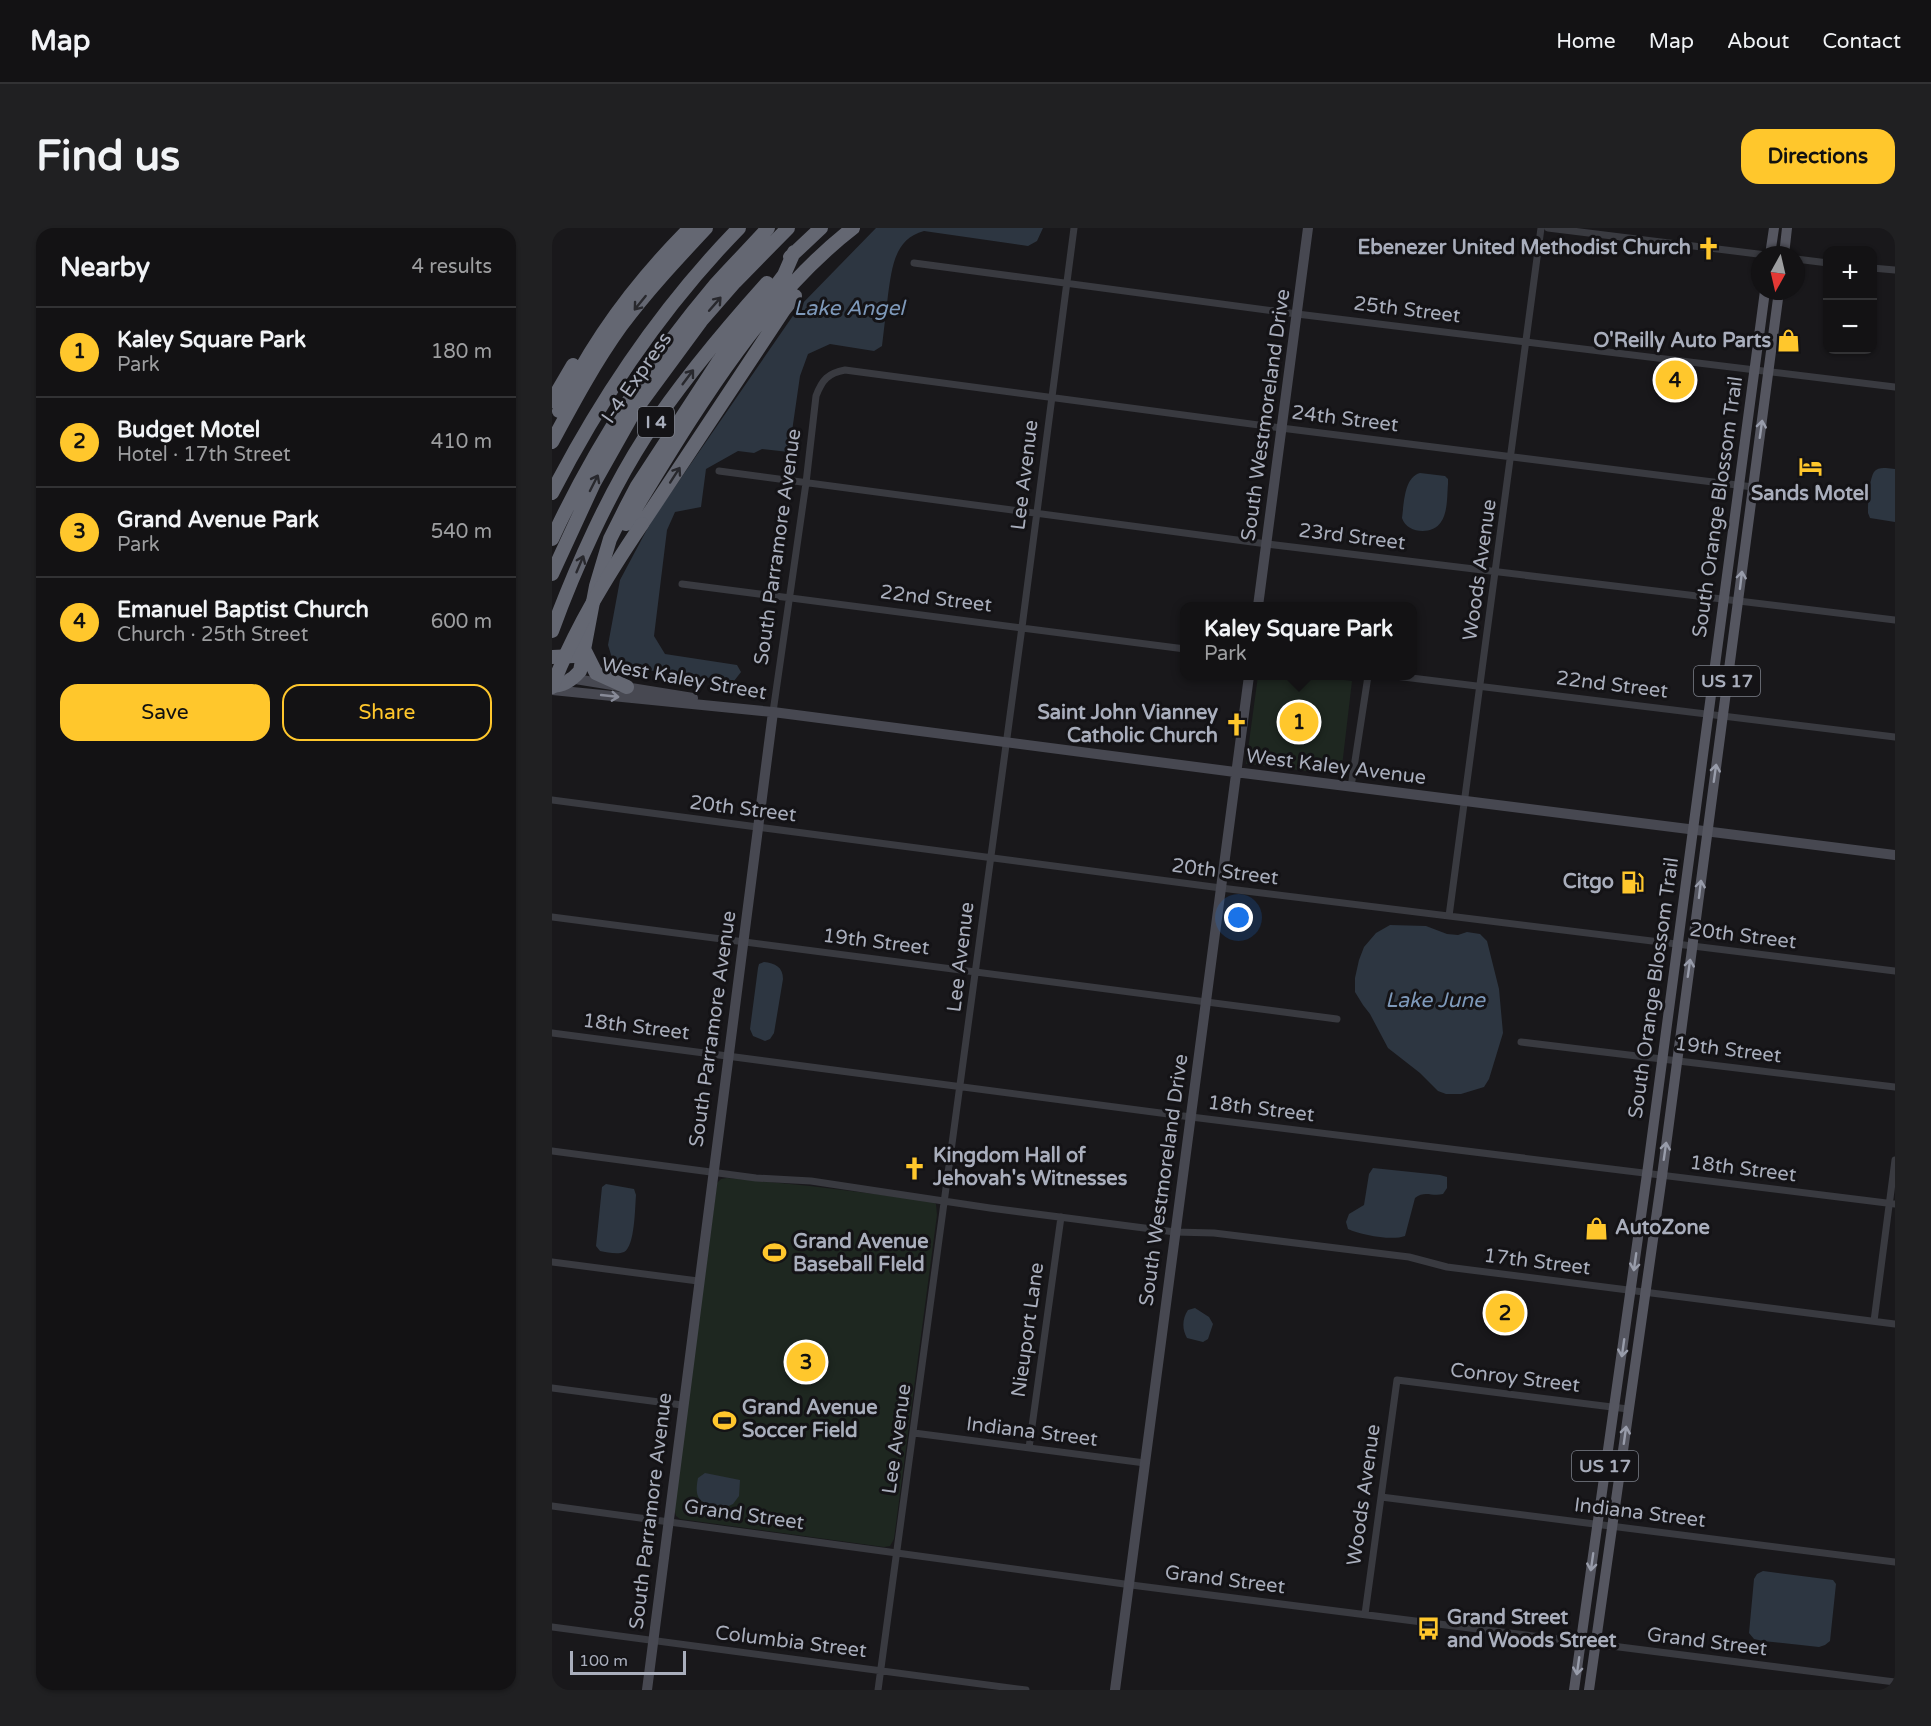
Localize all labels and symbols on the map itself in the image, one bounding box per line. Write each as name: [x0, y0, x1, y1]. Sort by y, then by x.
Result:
church icon: Ebenezer United Methodist Church: [1696, 235, 1722, 261]
place label: Ebenezer United Methodist Church: [1357, 236, 1691, 260]
north arrow: [1751, 246, 1805, 300]
street label: South Westmoreland Drive: [1236, 287, 1296, 543]
street label: 25th Street: [1352, 292, 1462, 328]
one-way arrow: [633, 295, 646, 311]
water label: Lake Angel: [793, 296, 907, 321]
one-way arrow: [708, 297, 722, 313]
street label: I-4 Express: [597, 328, 677, 428]
shop icon: O'Reilly Auto Parts: [1776, 328, 1802, 354]
place label: O'Reilly Auto Parts: [1593, 329, 1771, 353]
pin: 4: [1656, 358, 1694, 402]
one-way arrow: [681, 370, 694, 386]
street label: South Orange Blossom Trail: [1688, 375, 1748, 639]
street label: 24th Street: [1290, 401, 1400, 437]
road number: I 4: [638, 407, 674, 437]
street label: Lee Avenue: [1006, 418, 1044, 532]
one-way arrow: [1755, 419, 1766, 439]
street label: South Parramore Avenue: [750, 427, 806, 667]
hotel icon: Sands Motel: [1797, 453, 1823, 479]
one-way arrow: [669, 467, 681, 484]
one-way arrow: [589, 474, 601, 492]
place label: Sands Motel: [1751, 482, 1869, 506]
street label: Woods Avenue: [1458, 498, 1502, 642]
street label: 23rd Street: [1297, 519, 1407, 556]
one-way arrow: [575, 555, 586, 574]
one-way arrow: [1735, 571, 1746, 591]
street label: 22nd Street: [879, 580, 994, 618]
street label: West Kaley Street: [600, 653, 769, 705]
street label: 22nd Street: [1555, 666, 1670, 704]
road number: US 17: [1694, 666, 1760, 696]
one-way arrow: [600, 691, 620, 702]
pin: 1: [1280, 700, 1318, 744]
place label: Saint John Vianney Catholic Church: [1037, 701, 1218, 748]
church icon: Saint John Vianney Catholic Church: [1223, 712, 1249, 738]
street label: West Kaley Avenue: [1245, 744, 1427, 790]
one-way arrow: [1710, 764, 1721, 784]
street label: 20th Street: [688, 791, 798, 827]
street label: 20th Street: [1170, 854, 1280, 890]
street label: South Orange Blossom Trail: [1624, 856, 1684, 1120]
fuel station icon: Citgo: [1619, 869, 1645, 895]
place label: Citgo: [1563, 870, 1614, 894]
one-way arrow: [1694, 879, 1705, 899]
street label: Lee Avenue: [942, 900, 980, 1014]
your location: [1224, 903, 1253, 932]
street label: South Parramore Avenue: [685, 909, 741, 1149]
street label: 20th Street: [1688, 918, 1798, 954]
street label: 19th Street: [821, 924, 931, 960]
one-way arrow: [1684, 959, 1695, 979]
water label: Lake June: [1385, 988, 1486, 1013]
street label: 18th Street: [581, 1009, 691, 1045]
street label: 19th Street: [1673, 1032, 1783, 1068]
street label: South Westmoreland Drive: [1134, 1052, 1194, 1308]
street label: 18th Street: [1206, 1091, 1316, 1127]
one-way arrow: [1660, 1141, 1671, 1161]
place label: Kingdom Hall of Jehovah's Witnesses: [932, 1144, 1128, 1191]
street label: 18th Street: [1688, 1151, 1798, 1187]
church icon: Kingdom Hall of Jehovah's Witnesses: [902, 1155, 928, 1181]
shop icon: AutoZone: [1584, 1215, 1610, 1241]
place label: AutoZone: [1615, 1216, 1710, 1240]
place label: Grand Avenue Baseball FIeld: [793, 1230, 929, 1277]
sports icon: Grand Avenue Baseball FIeld: [762, 1240, 788, 1266]
street label: 17th Street: [1482, 1244, 1592, 1280]
one-way arrow: [1629, 1252, 1640, 1272]
street label: Nieuport Lane: [1007, 1261, 1049, 1399]
pin: 2: [1486, 1290, 1524, 1336]
one-way arrow: [1617, 1338, 1628, 1357]
pin: 3: [786, 1340, 826, 1384]
street label: Conroy Street: [1449, 1358, 1582, 1398]
street label: Lee Avenue: [877, 1382, 917, 1496]
street label: South Parramore Avenue: [625, 1391, 677, 1631]
place label: Grand Avenue Soccer Field: [742, 1396, 878, 1443]
sports icon: Grand Avenue Soccer Field: [711, 1407, 737, 1433]
street label: Indiana Street: [965, 1412, 1099, 1452]
street label: Woods Avenue: [1342, 1423, 1386, 1567]
one-way arrow: [1619, 1425, 1630, 1445]
road number: US 17: [1572, 1451, 1638, 1481]
street label: Indiana Street: [1573, 1493, 1707, 1533]
street label: Grand Street: [682, 1495, 806, 1535]
one-way arrow: [1586, 1551, 1597, 1571]
street label: Grand Street: [1163, 1561, 1287, 1599]
place label: Grand Street and Woods Street: [1447, 1606, 1617, 1653]
bus stop icon: Grand Street and Woods Street: [1416, 1616, 1442, 1642]
street label: Columbia Street: [714, 1621, 868, 1663]
street label: Grand Street: [1645, 1623, 1769, 1661]
scale bar: [570, 1648, 686, 1676]
one-way arrow: [1572, 1655, 1583, 1675]

